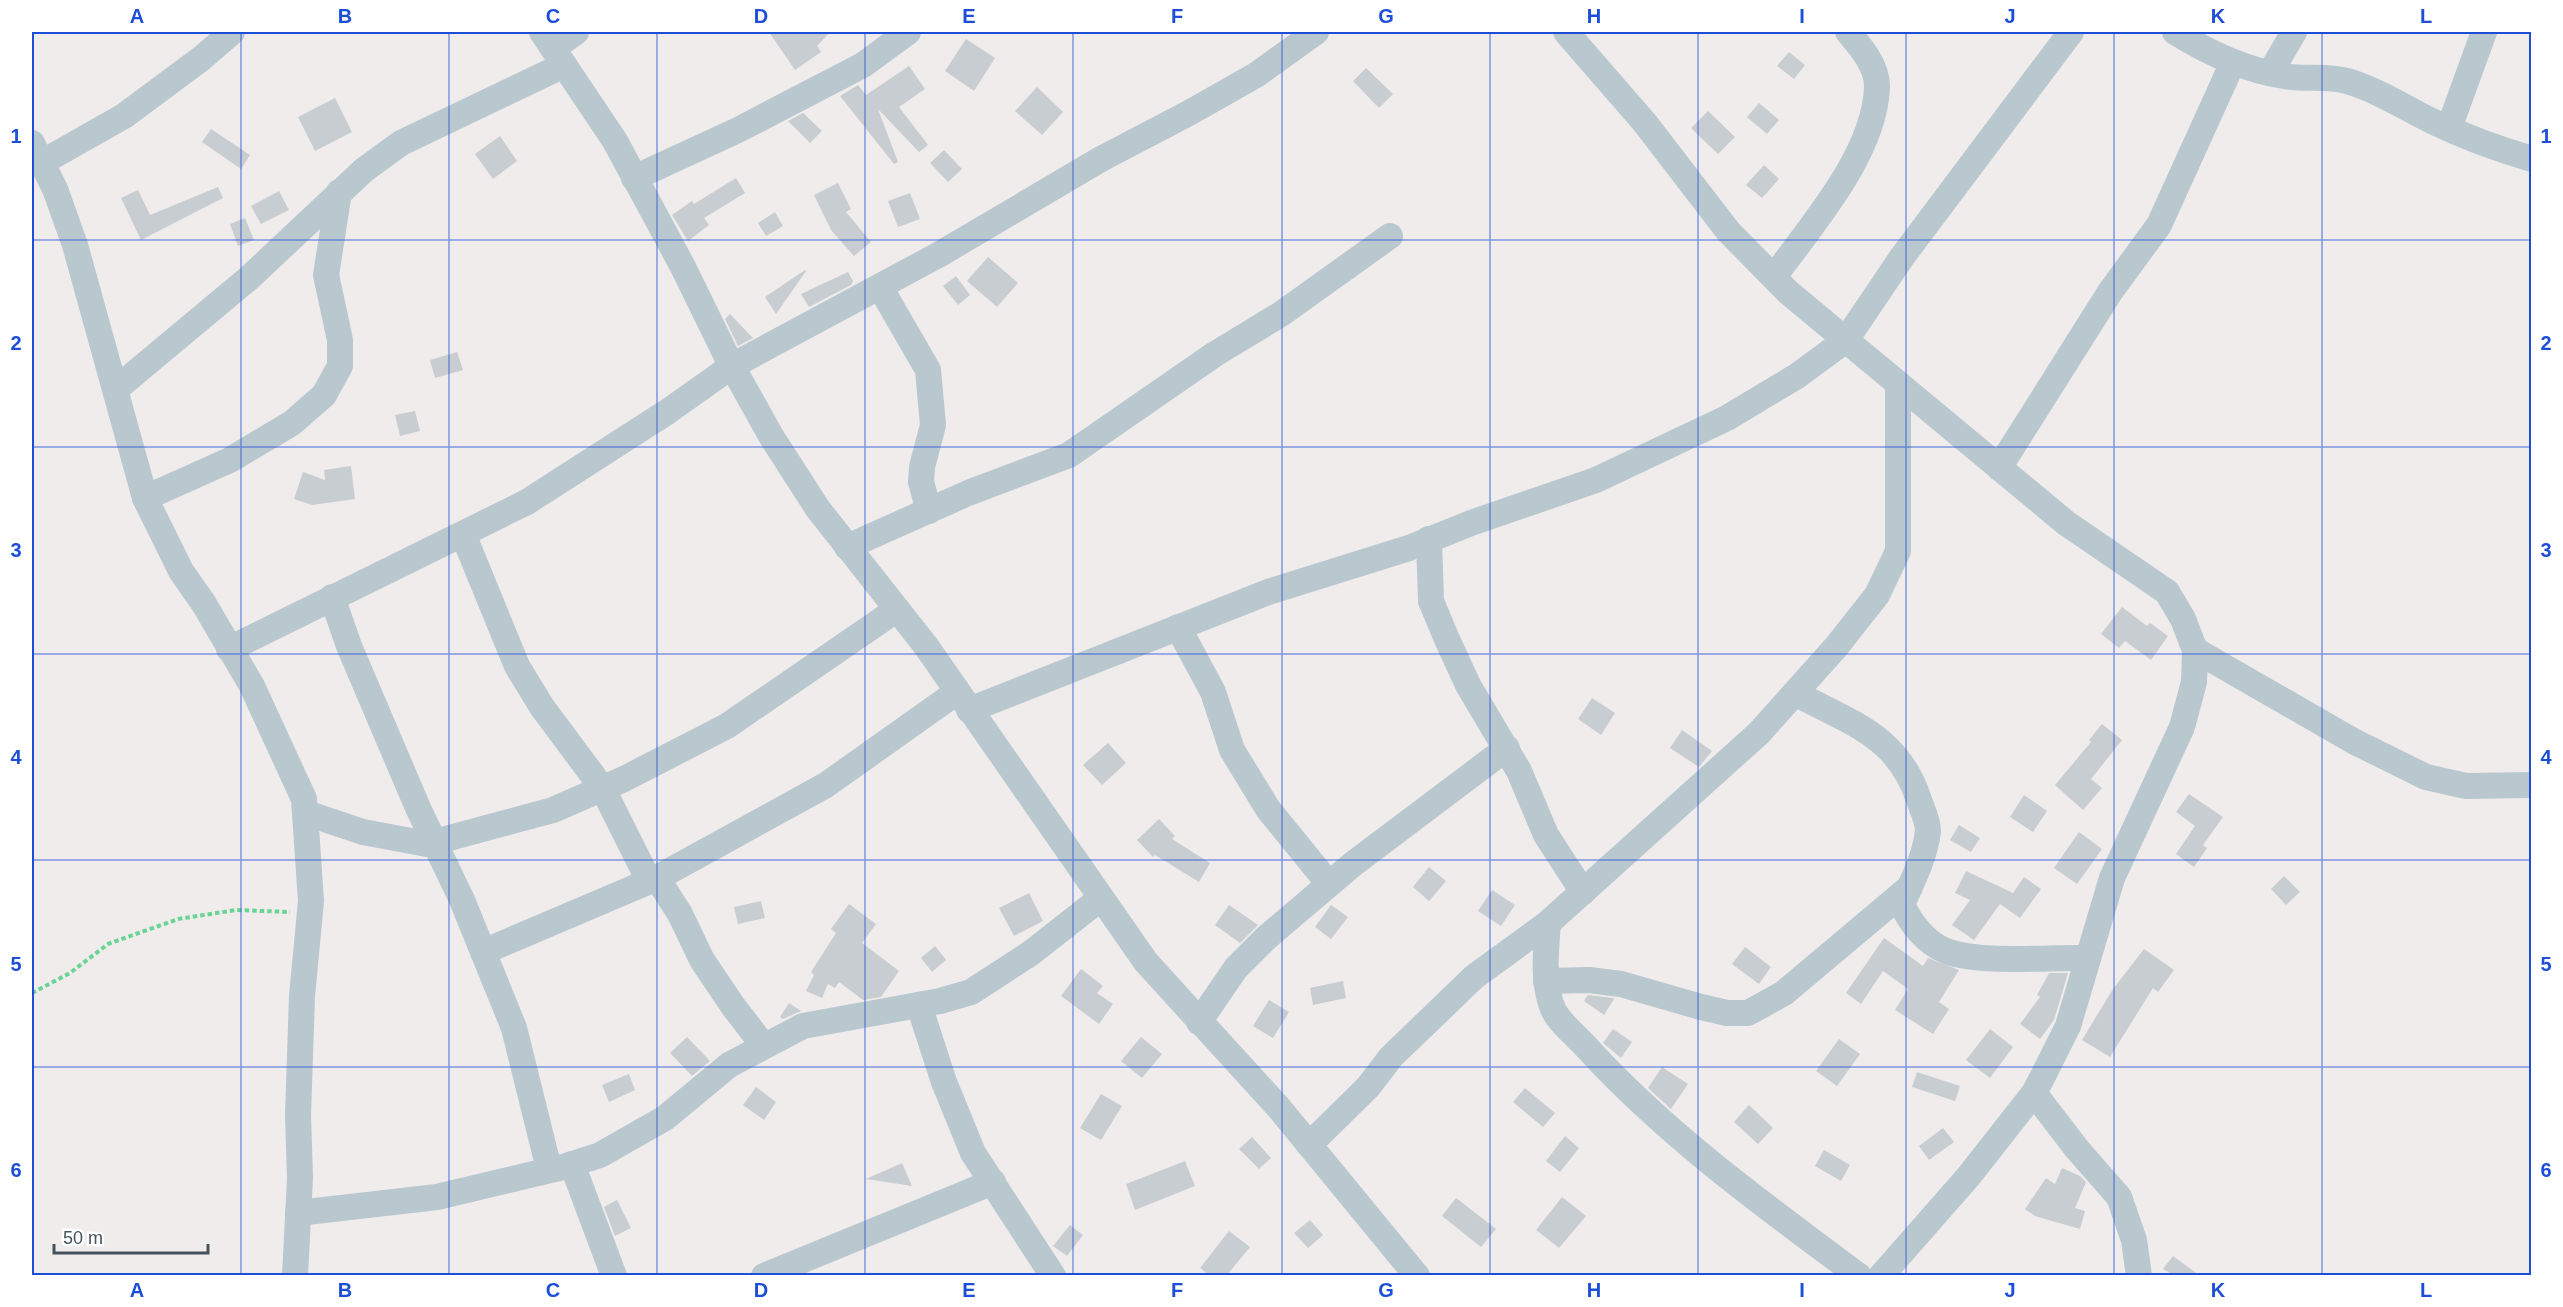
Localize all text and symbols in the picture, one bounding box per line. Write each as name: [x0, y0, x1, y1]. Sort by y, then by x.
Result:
text: A: [130, 5, 144, 27]
text: B: [338, 5, 352, 27]
text: C: [546, 5, 560, 27]
text: D: [754, 5, 768, 27]
text: E: [962, 5, 976, 27]
text: F: [1171, 5, 1183, 27]
text: G: [1378, 5, 1394, 27]
text: H: [1587, 5, 1601, 27]
text: I: [1799, 5, 1805, 27]
text: J: [2004, 5, 2016, 27]
text: K: [2211, 5, 2226, 27]
text: L: [2420, 5, 2432, 27]
text: 1: [10, 125, 22, 147]
text: 1: [2540, 125, 2552, 147]
text: 2: [10, 332, 22, 354]
text: 2: [2540, 332, 2552, 354]
text: 3: [10, 539, 22, 561]
text: 3: [2540, 539, 2552, 561]
text: 4: [10, 746, 22, 768]
text: 4: [2540, 746, 2552, 768]
text: 5: [10, 953, 22, 975]
text: 5: [2540, 953, 2552, 975]
text: 6: [10, 1159, 22, 1181]
text: 6: [2540, 1159, 2552, 1181]
scale bar: [54, 1217, 208, 1255]
text: 50 m: [63, 1228, 103, 1248]
text: A: [130, 1279, 144, 1301]
text: B: [338, 1279, 352, 1301]
text: C: [546, 1279, 560, 1301]
text: D: [754, 1279, 768, 1301]
text: E: [962, 1279, 976, 1301]
text: F: [1171, 1279, 1183, 1301]
text: G: [1378, 1279, 1394, 1301]
text: H: [1587, 1279, 1601, 1301]
text: I: [1799, 1279, 1805, 1301]
text: J: [2004, 1279, 2016, 1301]
text: K: [2211, 1279, 2226, 1301]
text: L: [2420, 1279, 2432, 1301]

